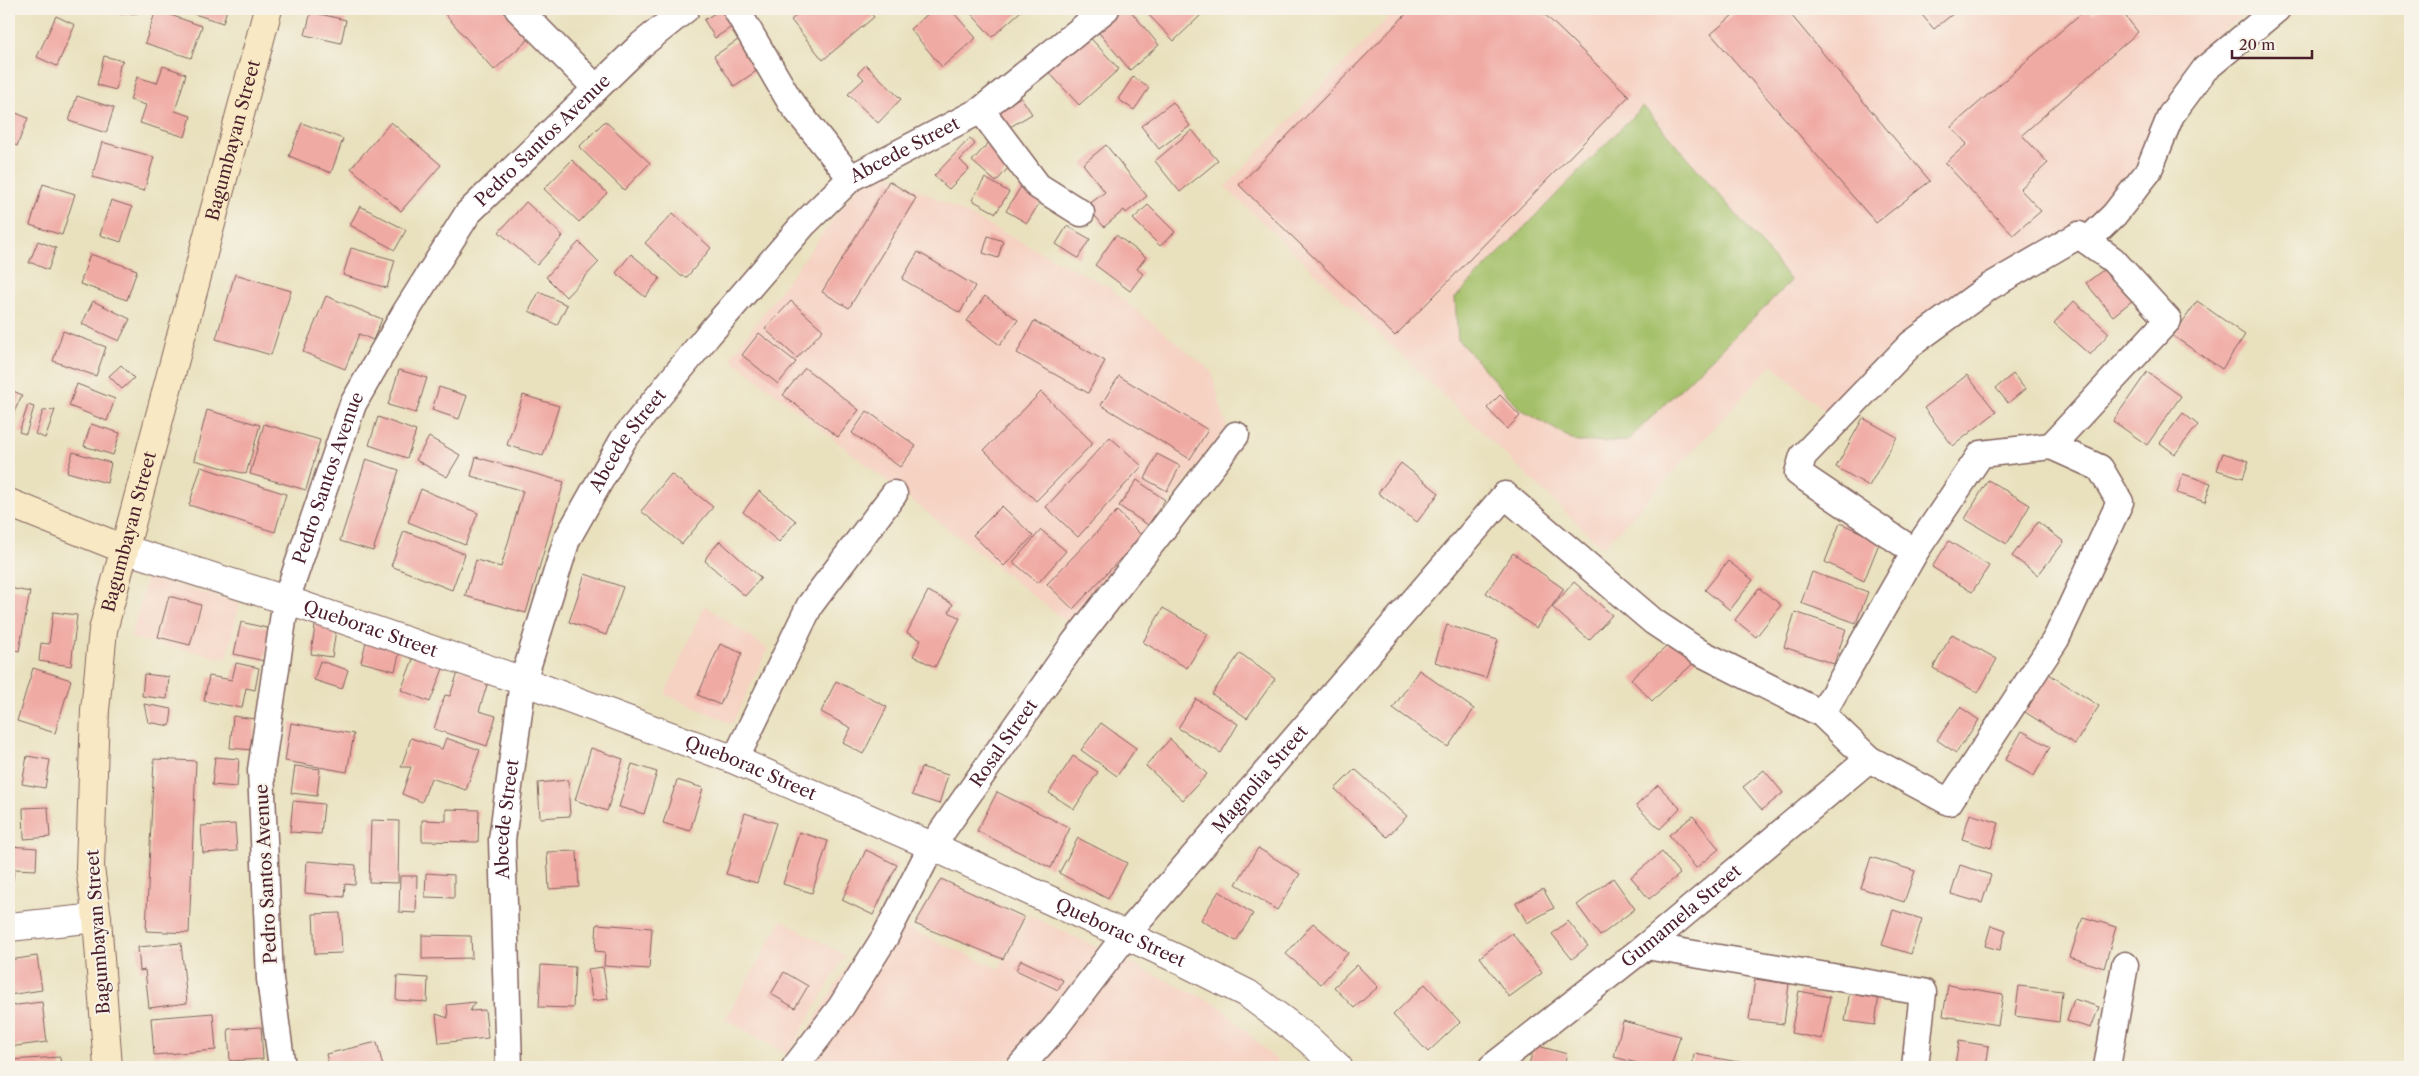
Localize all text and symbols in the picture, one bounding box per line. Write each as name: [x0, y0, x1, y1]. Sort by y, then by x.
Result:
scale bar: [2232, 28, 2312, 60]
text: 20 m: [2239, 35, 2275, 54]
street label: Bagumbayan Street: [201, 57, 265, 223]
street label: Pedro Santos Avenue: [470, 70, 615, 211]
street label: Abcede Street: [845, 112, 964, 188]
street label: Abcede Street: [584, 384, 671, 497]
street label: Pedro Santos Avenue: [288, 388, 369, 567]
street label: Bagumbayan Street: [97, 448, 161, 615]
street label: Queborac Street: [300, 596, 441, 662]
street label: Rosal Street: [965, 694, 1043, 792]
street label: Magnolia Street: [1208, 720, 1313, 838]
street label: Queborac Street: [682, 731, 820, 805]
street label: Abcede Street: [491, 757, 524, 881]
street label: Pedro Santos Avenue: [250, 783, 282, 965]
street label: Bagumbayan Street: [81, 848, 115, 1015]
street label: Gumamela Street: [1617, 860, 1746, 972]
street label: Queborac Street: [1052, 893, 1189, 972]

